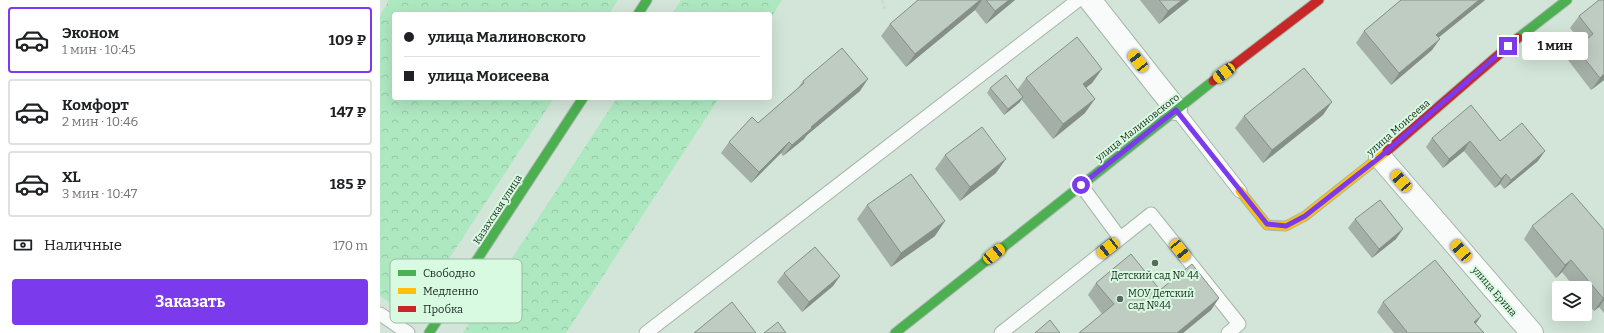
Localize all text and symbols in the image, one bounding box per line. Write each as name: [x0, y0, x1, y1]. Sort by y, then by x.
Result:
icon: car: [14, 22, 50, 58]
text: Эконом: [62, 24, 119, 42]
text: улица Малиновского: [428, 28, 586, 46]
text: 109 ₽: [329, 31, 366, 49]
callout: 1 мин: [1522, 32, 1588, 60]
route end: [1499, 37, 1517, 55]
text: 1 мин: [1537, 38, 1573, 53]
text: 1 мин · 10:45: [62, 42, 136, 57]
car: [1126, 48, 1150, 74]
car: [1211, 61, 1237, 85]
text: улица Моисеева: [428, 67, 549, 85]
street label: улица Малиновского: [1093, 91, 1182, 165]
icon: car: [14, 94, 50, 130]
text: Комфорт: [62, 96, 129, 114]
street label: улица Моисеева: [1364, 97, 1433, 159]
text: 147 ₽: [330, 103, 366, 121]
text: 2 мин · 10:46: [62, 114, 138, 129]
icon: car: [14, 166, 50, 202]
text: XL: [62, 168, 81, 186]
car: [1389, 168, 1413, 194]
street label: Казахская улица: [471, 172, 525, 247]
text: 185 ₽: [330, 175, 366, 193]
route start: [1072, 176, 1090, 194]
text: 3 мин · 10:47: [62, 186, 137, 201]
icon: cash: [12, 234, 34, 256]
text: Наличные: [44, 236, 122, 254]
car: [1095, 236, 1121, 260]
car: [1168, 237, 1192, 263]
text: 170 m: [333, 238, 368, 253]
car: [1449, 238, 1473, 264]
car: [981, 242, 1007, 266]
marker: Детский сад № 44: [1150, 258, 1160, 268]
legend: [390, 259, 522, 323]
street label: улица Ерина: [1469, 263, 1520, 319]
text: Свободно: [423, 267, 475, 280]
place label: Детский сад № 44: [1111, 270, 1199, 282]
button: Заказать: [12, 279, 368, 325]
map controls: [1552, 281, 1592, 321]
button: layers: [1552, 281, 1592, 321]
text: Медленно: [423, 285, 479, 298]
place label: МОУ Детский сад №44: [1128, 288, 1194, 312]
marker: МОУ Детский сад №44: [1115, 294, 1125, 304]
text: Пробка: [423, 303, 463, 316]

